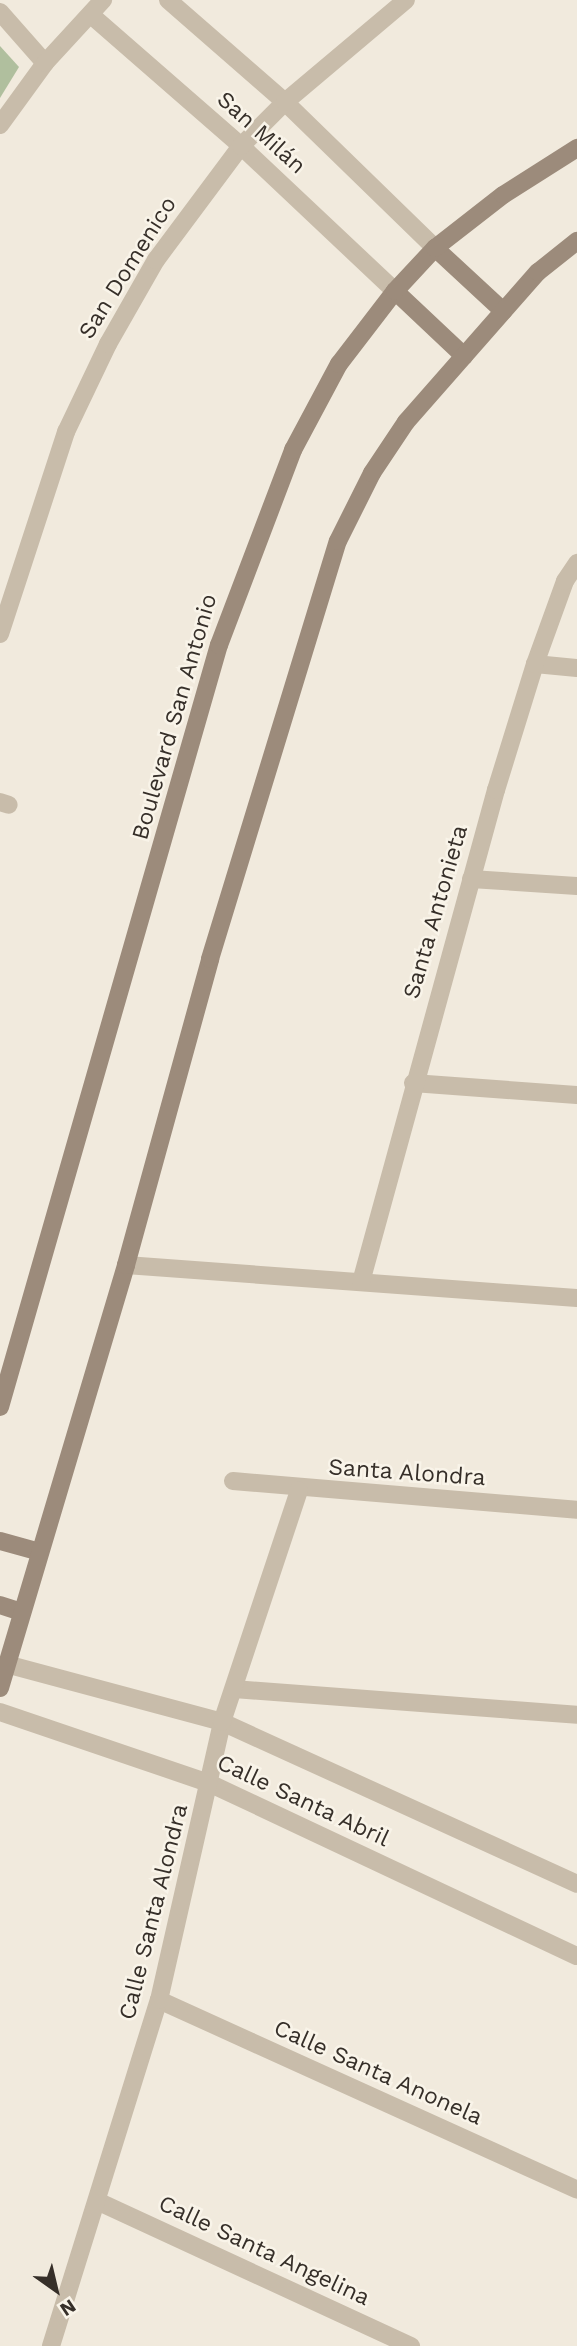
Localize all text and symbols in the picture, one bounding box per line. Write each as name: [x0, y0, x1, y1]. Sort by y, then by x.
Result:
street label: San Milán: [211, 86, 311, 180]
street label: San Domenico: [73, 192, 183, 344]
street label: Boulevard San Antonio: [127, 590, 223, 844]
street label: Santa Antonieta: [398, 821, 474, 1003]
street label: Santa Alondra: [327, 1454, 487, 1492]
street label: Calle Santa Abril: [212, 1749, 394, 1853]
street label: Calle Santa Alondra: [114, 1801, 194, 2023]
street label: Calle Santa Anonela: [269, 2014, 487, 2132]
street label: Calle Santa Angelina: [153, 2190, 375, 2312]
north arrow: [21, 2255, 91, 2325]
text: N: [56, 2294, 80, 2321]

